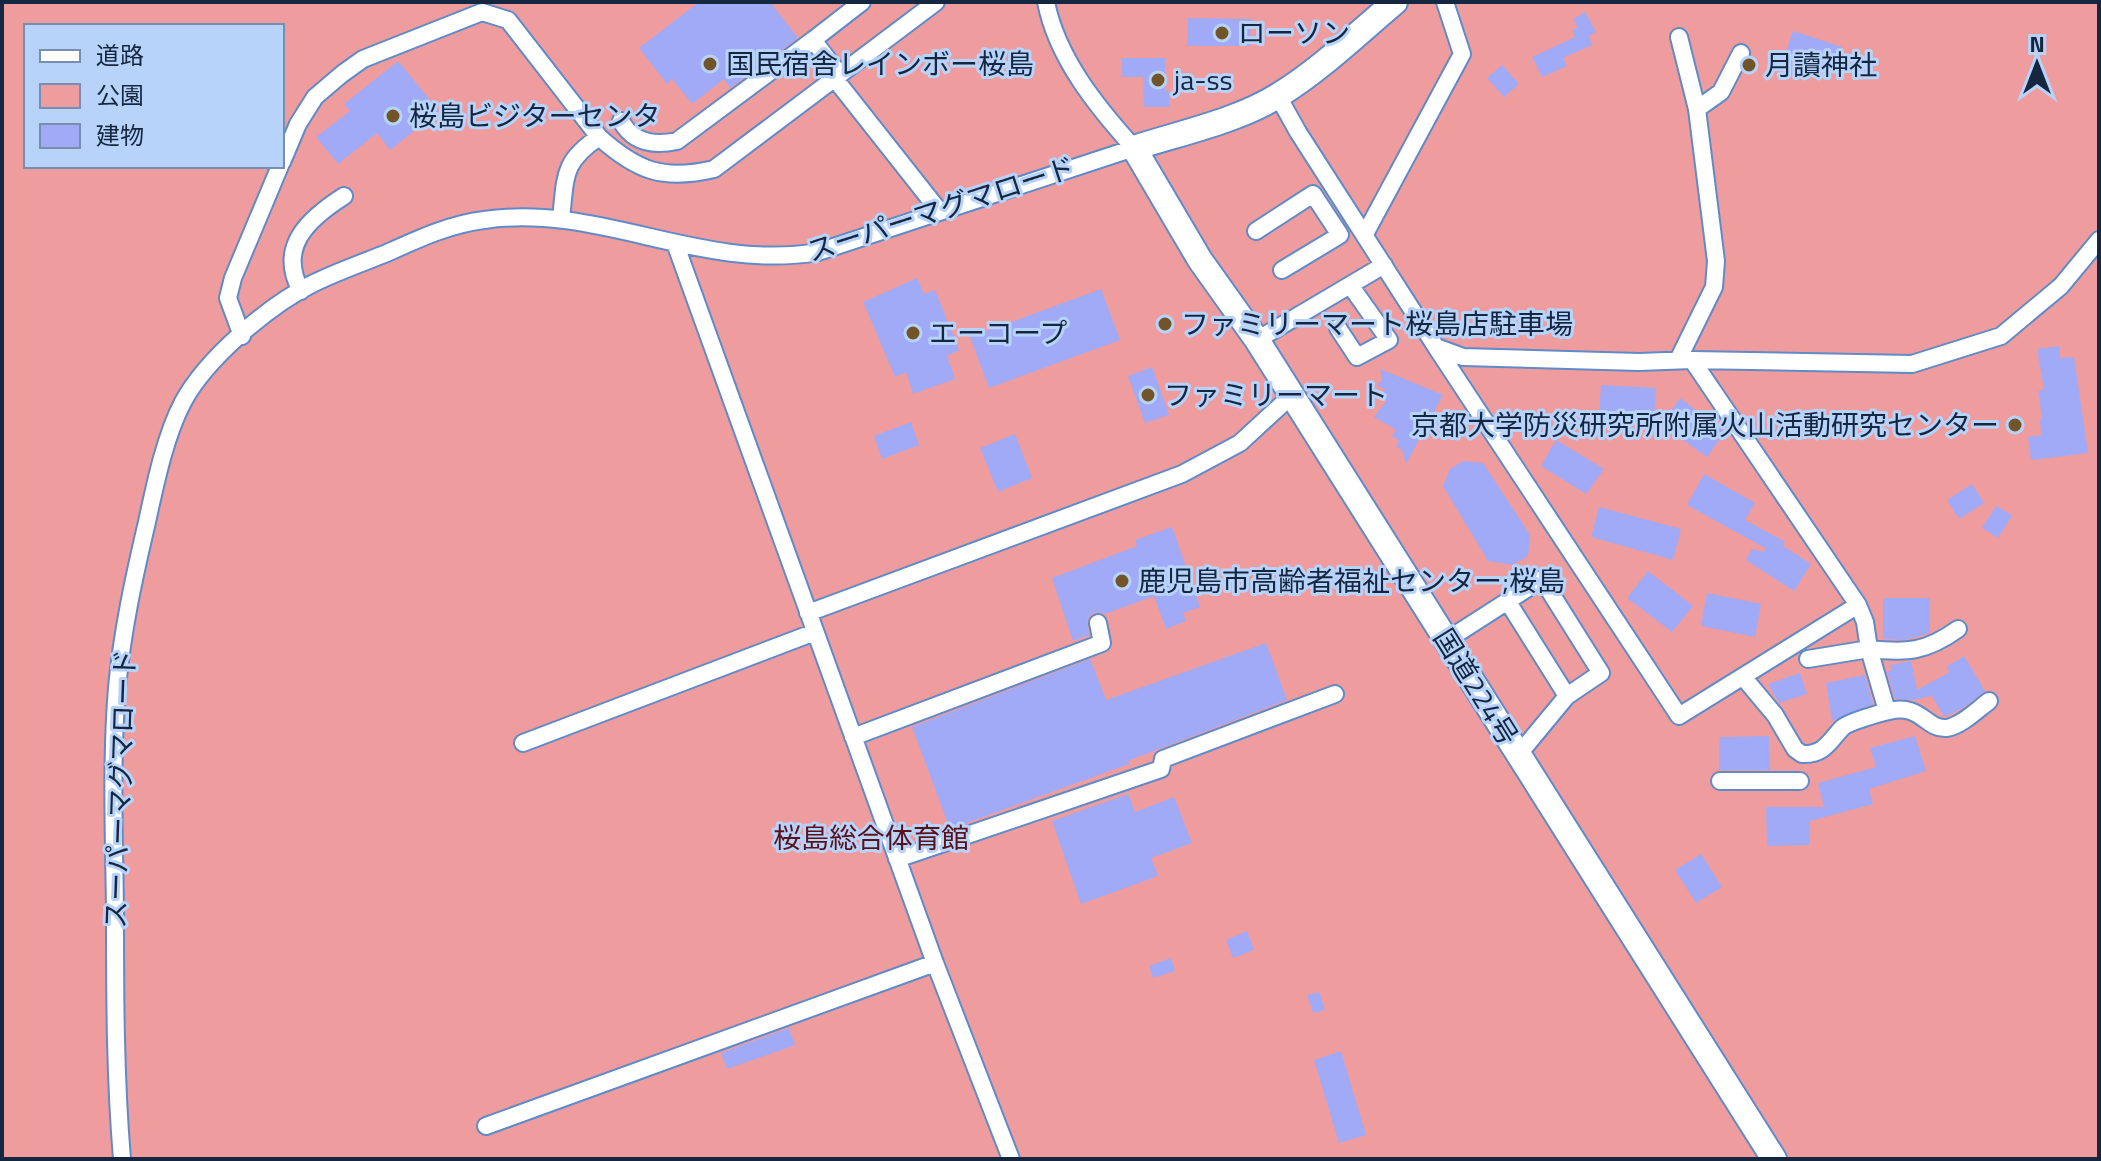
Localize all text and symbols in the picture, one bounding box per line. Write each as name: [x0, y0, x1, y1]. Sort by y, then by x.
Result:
place label: ローソン: [1238, 11, 1350, 54]
legend: [24, 24, 284, 168]
marker: ローソン: [1213, 24, 1231, 42]
north arrow: [1997, 24, 2077, 104]
text: N: [2029, 27, 2045, 61]
text: 道路: [96, 37, 144, 73]
place label: 国民宿舎レインボー桜島: [726, 42, 1034, 85]
place label: 月讀神社: [1765, 43, 1877, 86]
marker: 国民宿舎レインボー桜島: [701, 55, 719, 73]
marker: 月讀神社: [1740, 56, 1758, 74]
place label: ja-ss: [1172, 58, 1232, 101]
marker: ja-ss: [1149, 71, 1167, 89]
text: 公園: [96, 77, 144, 113]
place label: 桜島ビジターセンタ: [409, 94, 660, 137]
marker: 桜島ビジターセンタ: [384, 107, 402, 125]
text: 建物: [96, 117, 144, 153]
street label: スーパーマグマロード: [801, 145, 1081, 272]
place label: ファミリーマート桜島店駐車場: [1181, 302, 1573, 345]
place label: エーコープ: [929, 311, 1067, 354]
marker: ファミリーマート桜島店駐車場: [1156, 315, 1174, 333]
marker: エーコープ: [904, 324, 922, 342]
place label: ファミリーマート: [1164, 373, 1388, 416]
marker: ファミリーマート: [1139, 386, 1157, 404]
place label: 京都大学防災研究所附属火山活動研究センター: [1411, 403, 1999, 446]
marker: 京都大学防災研究所附属火山活動研究センター: [2006, 416, 2024, 434]
place label: 鹿児島市高齢者福祉センター;桜島: [1138, 559, 1565, 602]
marker: 鹿児島市高齢者福祉センター;桜島: [1113, 572, 1131, 590]
street label: 国道224号: [1423, 620, 1529, 754]
street label: スーパーマグマロード: [93, 648, 146, 930]
park label: 桜島総合体育館: [773, 816, 969, 859]

